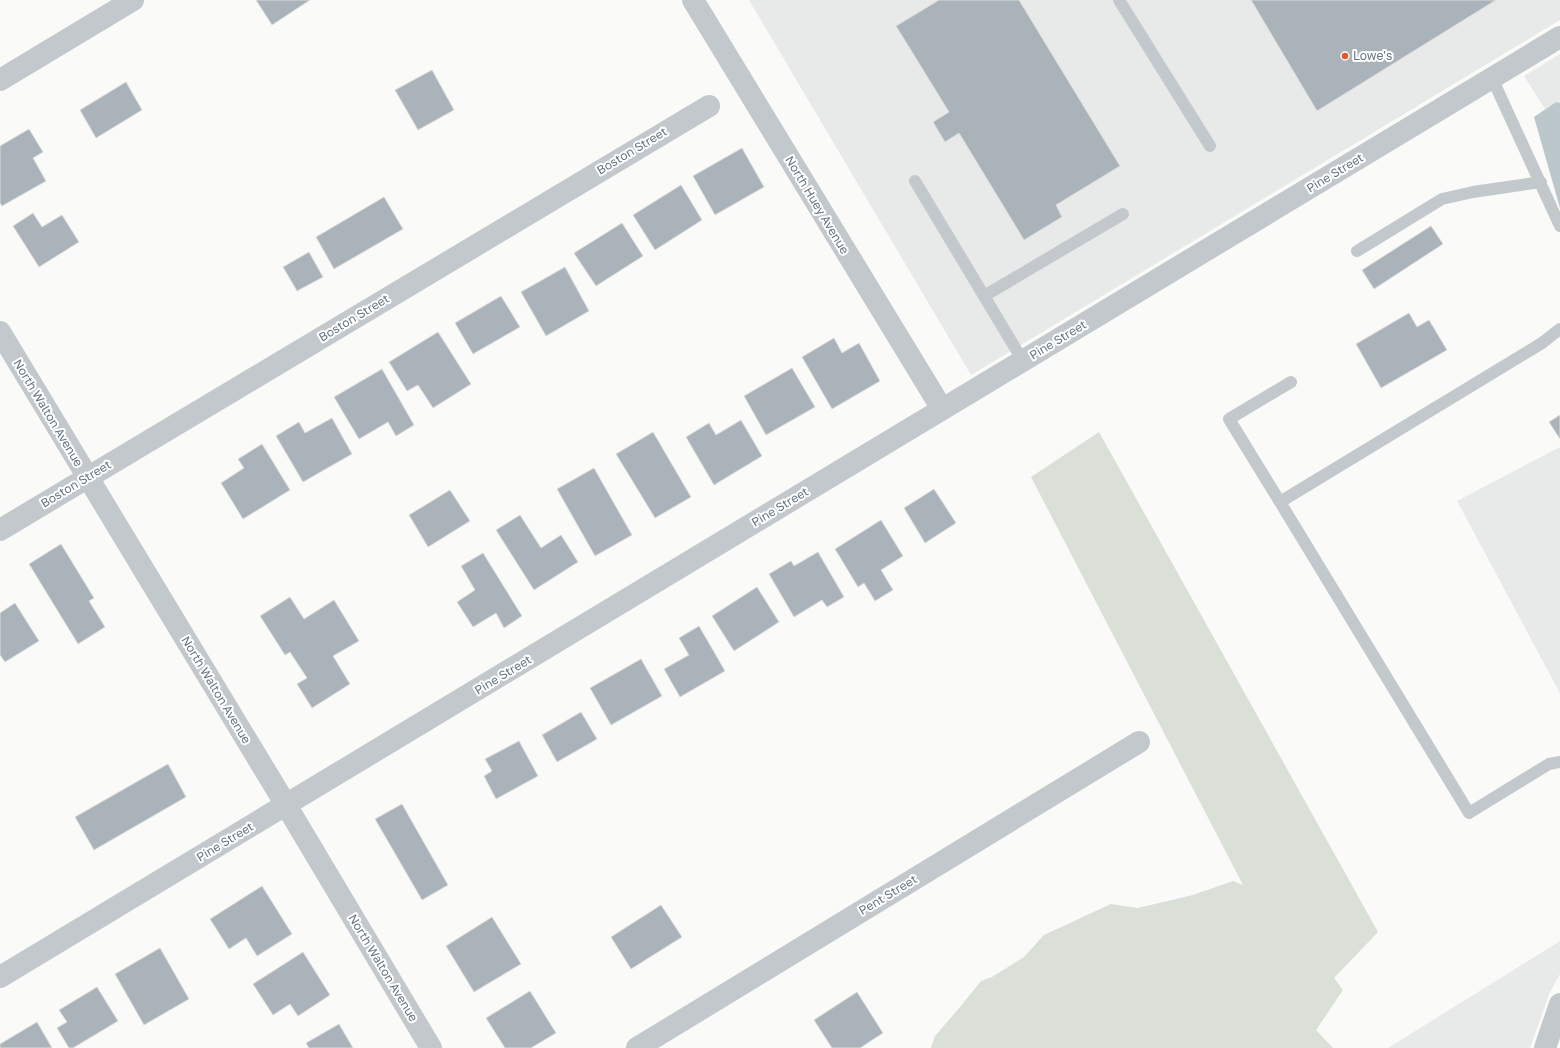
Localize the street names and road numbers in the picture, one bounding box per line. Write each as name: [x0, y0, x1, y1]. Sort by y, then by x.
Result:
street label: Boston Street: [594, 124, 670, 177]
street label: Pine Street: [1303, 150, 1366, 195]
street label: North Huey Avenue: [782, 153, 853, 256]
street label: Boston Street: [316, 291, 392, 344]
street label: Pine Street: [1026, 317, 1089, 362]
street label: North Walton Avenue: [10, 356, 86, 469]
street label: Boston Street: [38, 457, 114, 510]
street label: Pine Street: [748, 484, 811, 529]
street label: North Walton Avenue: [178, 633, 254, 746]
street label: Pine Street: [471, 652, 534, 697]
street label: Pine Street: [193, 819, 256, 864]
street label: Pent Street: [856, 871, 920, 918]
street label: North Walton Avenue: [345, 911, 421, 1024]

